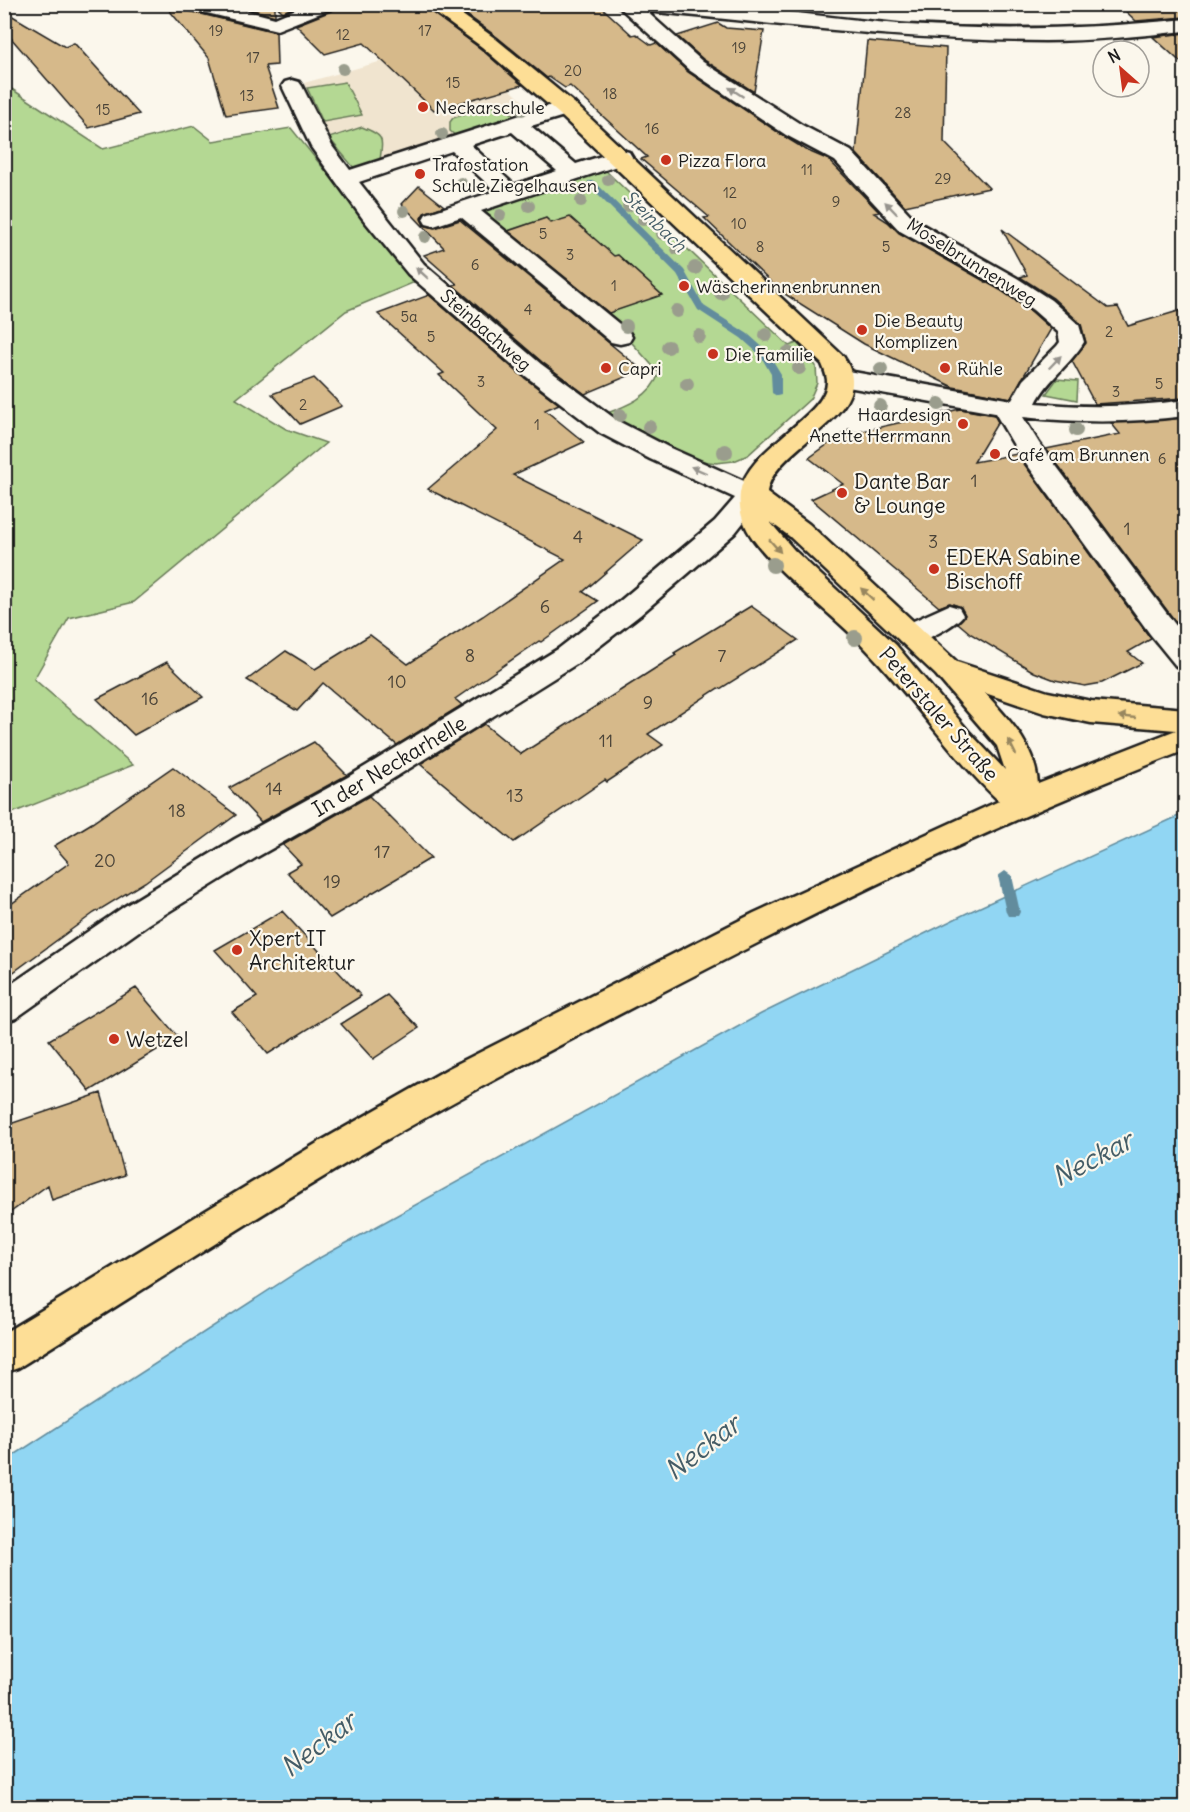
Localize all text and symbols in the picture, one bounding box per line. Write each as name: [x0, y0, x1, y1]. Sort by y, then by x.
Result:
house number: 19: [209, 21, 223, 40]
house number: 17: [418, 21, 432, 40]
house number: 12: [336, 25, 350, 44]
house number: 19: [732, 38, 746, 57]
north arrow: [1091, 39, 1151, 99]
text: N: [1104, 44, 1124, 67]
house number: 17: [246, 48, 260, 67]
house number: 20: [564, 61, 582, 80]
house number: 15: [446, 73, 460, 92]
house number: 18: [603, 84, 617, 103]
house number: 13: [240, 86, 254, 105]
one-way arrow: [728, 87, 744, 98]
place label: Neckarschule: [435, 96, 545, 119]
house number: 15: [96, 100, 110, 119]
marker: Neckarschule: [416, 100, 430, 114]
house number: 28: [895, 103, 911, 122]
house number: 16: [645, 119, 659, 138]
place label: Pizza Flora: [678, 149, 766, 172]
place label: Trafostation Schule Ziegelhausen: [432, 153, 597, 197]
marker: Pizza Flora: [659, 153, 673, 167]
house number: 11: [801, 160, 813, 179]
marker: Trafostation Schule Ziegelhausen: [413, 167, 427, 181]
house number: 29: [935, 169, 951, 188]
house number: 12: [723, 183, 737, 202]
water label: Steinbach: [618, 185, 692, 257]
house number: 9: [832, 192, 840, 211]
one-way arrow: [884, 201, 898, 215]
street label: Moselbrunnenweg: [903, 213, 1041, 311]
house number: 10: [731, 214, 747, 233]
house number: 5: [539, 224, 547, 243]
house number: 8: [756, 237, 764, 256]
house number: 5: [882, 237, 890, 256]
house number: 3: [566, 245, 574, 264]
house number: 6: [471, 255, 479, 274]
one-way arrow: [415, 267, 429, 281]
place label: Wäscherinnenbrunnen: [696, 275, 881, 298]
house number: 1: [611, 276, 617, 295]
marker: Wäscherinnenbrunnen: [677, 279, 691, 293]
street label: Steinbachweg: [436, 284, 536, 376]
house number: 4: [524, 300, 533, 319]
house number: 5a: [400, 307, 418, 326]
place label: Die Beauty Komplizen: [874, 309, 963, 353]
house number: 2: [1105, 322, 1113, 341]
marker: Die Beauty Komplizen: [855, 323, 869, 337]
house number: 5: [427, 327, 435, 346]
place label: Die Familie: [725, 343, 813, 366]
marker: Die Familie: [706, 347, 720, 361]
one-way arrow: [1047, 356, 1061, 370]
place label: Capri: [618, 357, 662, 380]
place label: Rühle: [957, 357, 1003, 380]
marker: Capri: [599, 361, 613, 375]
marker: Rühle: [938, 361, 952, 375]
house number: 3: [477, 372, 485, 391]
house number: 5: [1155, 374, 1163, 393]
house number: 3: [1112, 382, 1120, 401]
house number: 2: [299, 395, 307, 414]
place label: Haardesign Anette Herrmann: [809, 403, 951, 447]
house number: 1: [534, 415, 540, 434]
marker: Haardesign Anette Herrmann: [956, 417, 970, 431]
place label: Café am Brunnen: [1007, 443, 1149, 466]
marker: Café am Brunnen: [988, 447, 1002, 461]
house number: 6: [1158, 449, 1166, 468]
one-way arrow: [689, 465, 707, 475]
place label: Dante Bar & Lounge: [854, 468, 951, 519]
house number: 1: [970, 469, 978, 492]
marker: Dante Bar & Lounge: [835, 486, 849, 500]
house number: 1: [1123, 517, 1131, 540]
house number: 4: [573, 525, 583, 548]
house number: 3: [928, 530, 938, 553]
one-way arrow: [769, 538, 782, 554]
place label: EDEKA Sabine Bischoff: [946, 544, 1080, 595]
marker: EDEKA Sabine Bischoff: [927, 562, 941, 576]
one-way arrow: [860, 587, 875, 601]
house number: 6: [540, 595, 550, 618]
street label: Peterstaler Straße: [873, 641, 1005, 787]
house number: 8: [465, 644, 475, 667]
house number: 7: [718, 644, 727, 667]
house number: 10: [388, 670, 407, 693]
house number: 16: [141, 687, 159, 710]
house number: 9: [643, 691, 653, 714]
street label: In der Neckarhelle: [307, 709, 471, 823]
one-way arrow: [1118, 712, 1137, 722]
house number: 11: [599, 729, 613, 752]
one-way arrow: [1007, 738, 1017, 755]
house number: 14: [265, 777, 283, 800]
house number: 13: [506, 784, 524, 807]
house number: 18: [168, 799, 186, 822]
house number: 17: [374, 840, 390, 863]
house number: 20: [94, 849, 116, 872]
house number: 19: [323, 870, 341, 893]
place label: Xpert IT Architektur: [249, 925, 356, 976]
marker: Xpert IT Architektur: [230, 943, 244, 957]
place label: Wetzel: [126, 1026, 188, 1053]
marker: Wetzel: [107, 1032, 121, 1046]
water label: Neckar: [1046, 1121, 1141, 1193]
water label: Neckar: [657, 1405, 749, 1487]
water label: Neckar: [273, 1702, 365, 1784]

